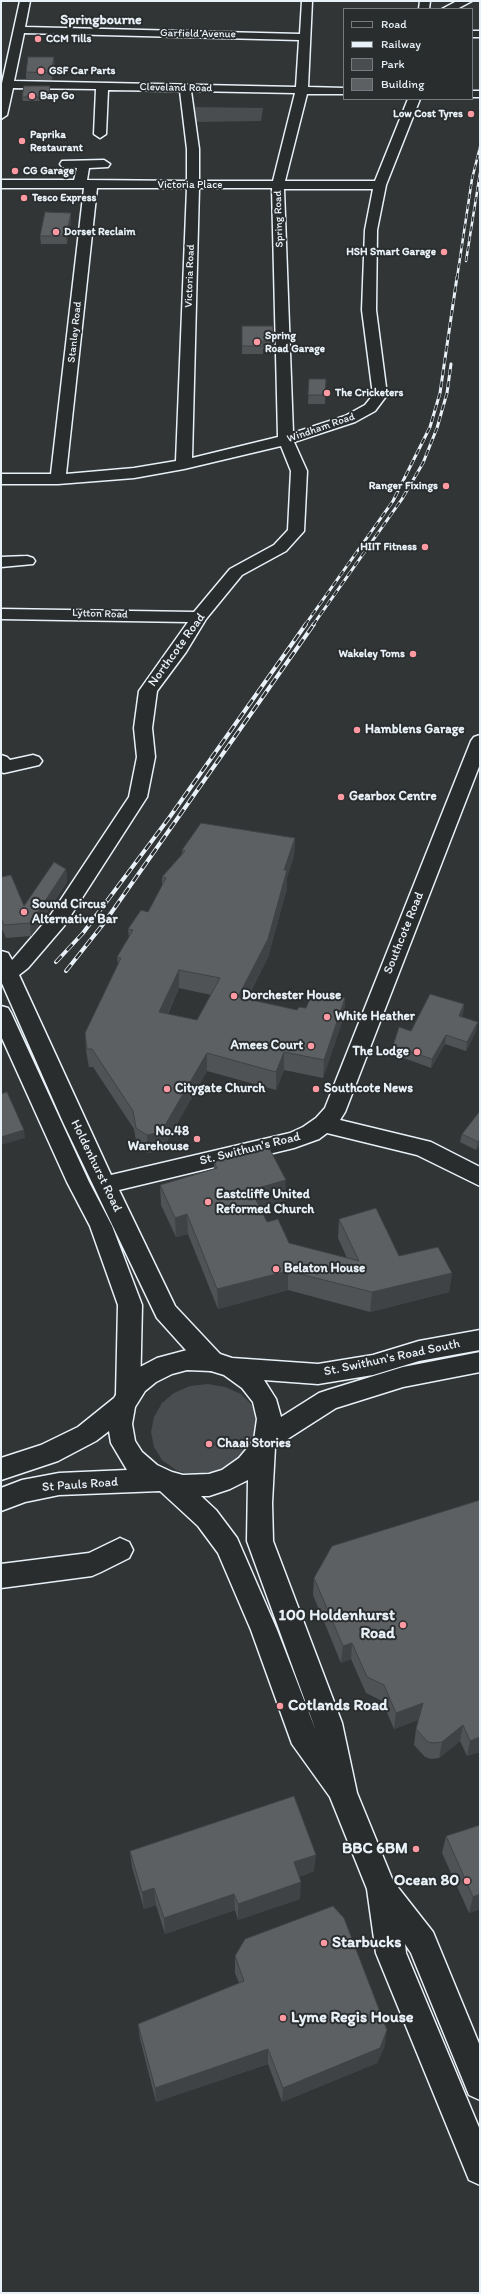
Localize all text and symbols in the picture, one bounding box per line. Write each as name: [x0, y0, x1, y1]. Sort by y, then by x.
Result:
legend: [343, 8, 473, 100]
district label: Springbourne: [60, 12, 142, 28]
text: Road: [381, 17, 407, 31]
street label: Garfield Avenue: [160, 27, 236, 41]
place label: CCM Tills: [46, 32, 91, 46]
marker: CCM Tills: [33, 34, 43, 44]
text: Railway: [381, 37, 421, 51]
text: Park: [381, 57, 405, 71]
place label: GSF Car Parts: [49, 64, 116, 78]
marker: GSF Car Parts: [36, 66, 46, 76]
text: Building: [381, 77, 424, 91]
street label: Cleveland Road: [139, 81, 213, 95]
place label: Bap Go: [40, 89, 74, 103]
marker: Bap Go: [27, 91, 37, 101]
place label: Low Cost Tyres: [393, 107, 463, 121]
marker: Low Cost Tyres: [466, 109, 476, 119]
place label: Paprika Restaurant: [30, 128, 83, 154]
marker: Paprika Restaurant: [17, 136, 27, 146]
place label: CG Garage: [23, 164, 74, 178]
marker: CG Garage: [10, 166, 20, 176]
street label: Victoria Place: [158, 178, 222, 192]
street label: Spring Road: [271, 190, 287, 248]
place label: Tesco Express: [32, 191, 96, 205]
marker: Tesco Express: [19, 193, 29, 203]
place label: Dorset Reclaim: [64, 225, 136, 239]
marker: Dorset Reclaim: [51, 227, 61, 237]
street label: Victoria Road: [182, 244, 198, 308]
place label: HSH Smart Garage: [346, 245, 436, 259]
marker: HSH Smart Garage: [439, 247, 449, 257]
street label: Stanley Road: [65, 301, 85, 363]
place label: Spring Road Garage: [265, 329, 325, 355]
marker: Spring Road Garage: [252, 337, 262, 347]
place label: The Cricketers: [335, 386, 403, 400]
marker: The Cricketers: [322, 388, 332, 398]
street label: Windham Road: [285, 410, 357, 446]
place label: Ranger Fixings: [369, 479, 438, 493]
marker: Ranger Fixings: [441, 481, 451, 491]
place label: HIIT Fitness: [360, 540, 417, 554]
marker: HIIT Fitness: [420, 542, 430, 552]
street label: Lytton Road: [72, 606, 128, 622]
street label: Northcote Road: [145, 610, 209, 690]
place label: Wakeley Toms: [338, 647, 405, 661]
marker: Wakeley Toms: [408, 649, 418, 659]
place label: Hamblens Garage: [365, 722, 465, 738]
marker: Hamblens Garage: [352, 725, 362, 735]
place label: Gearbox Centre: [349, 789, 437, 805]
marker: Gearbox Centre: [336, 792, 346, 802]
street label: Southcote Road: [380, 890, 428, 976]
place label: Sound Circus Alternative Bar: [32, 897, 118, 928]
marker: Sound Circus Alternative Bar: [19, 907, 29, 917]
place label: Dorchester House: [242, 988, 341, 1004]
marker: Dorchester House: [229, 991, 239, 1001]
place label: White Heather: [335, 1009, 415, 1025]
marker: White Heather: [322, 1012, 332, 1022]
place label: Amees Court: [231, 1038, 303, 1054]
marker: Amees Court: [306, 1041, 316, 1051]
place label: The Lodge: [352, 1044, 409, 1060]
marker: The Lodge: [412, 1047, 422, 1057]
place label: Citygate Church: [175, 1081, 265, 1097]
place label: Southcote News: [324, 1081, 413, 1097]
marker: Citygate Church: [162, 1084, 172, 1094]
marker: Southcote News: [311, 1084, 321, 1094]
street label: Holdenhurst Road: [67, 1117, 125, 1215]
place label: No.48 Warehouse: [128, 1124, 189, 1155]
street label: St. Swithun's Road: [198, 1129, 302, 1169]
marker: No.48 Warehouse: [192, 1134, 202, 1144]
place label: Eastcliffe United Reformed Church: [216, 1187, 314, 1218]
marker: Eastcliffe United Reformed Church: [203, 1197, 213, 1207]
place label: Belaton House: [284, 1261, 365, 1277]
marker: Belaton House: [271, 1264, 281, 1274]
street label: St. Swithun's Road South: [323, 1336, 461, 1380]
place label: Chaai Stories: [217, 1436, 291, 1452]
marker: Chaai Stories: [204, 1439, 214, 1449]
street label: St Pauls Road: [41, 1475, 119, 1495]
place label: 100 Holdenhurst Road: [278, 1606, 395, 1644]
marker: 100 Holdenhurst Road: [398, 1620, 408, 1630]
place label: Cotlands Road: [288, 1696, 388, 1716]
marker: Cotlands Road: [275, 1701, 285, 1711]
place label: BBC 6BM: [342, 1839, 408, 1859]
marker: BBC 6BM: [411, 1844, 421, 1854]
place label: Ocean 80: [394, 1871, 459, 1891]
marker: Ocean 80: [462, 1876, 472, 1886]
place label: Starbucks: [332, 1933, 401, 1953]
marker: Starbucks: [319, 1938, 329, 1948]
place label: Lyme Regis House: [291, 2008, 413, 2028]
marker: Lyme Regis House: [278, 2013, 288, 2023]

